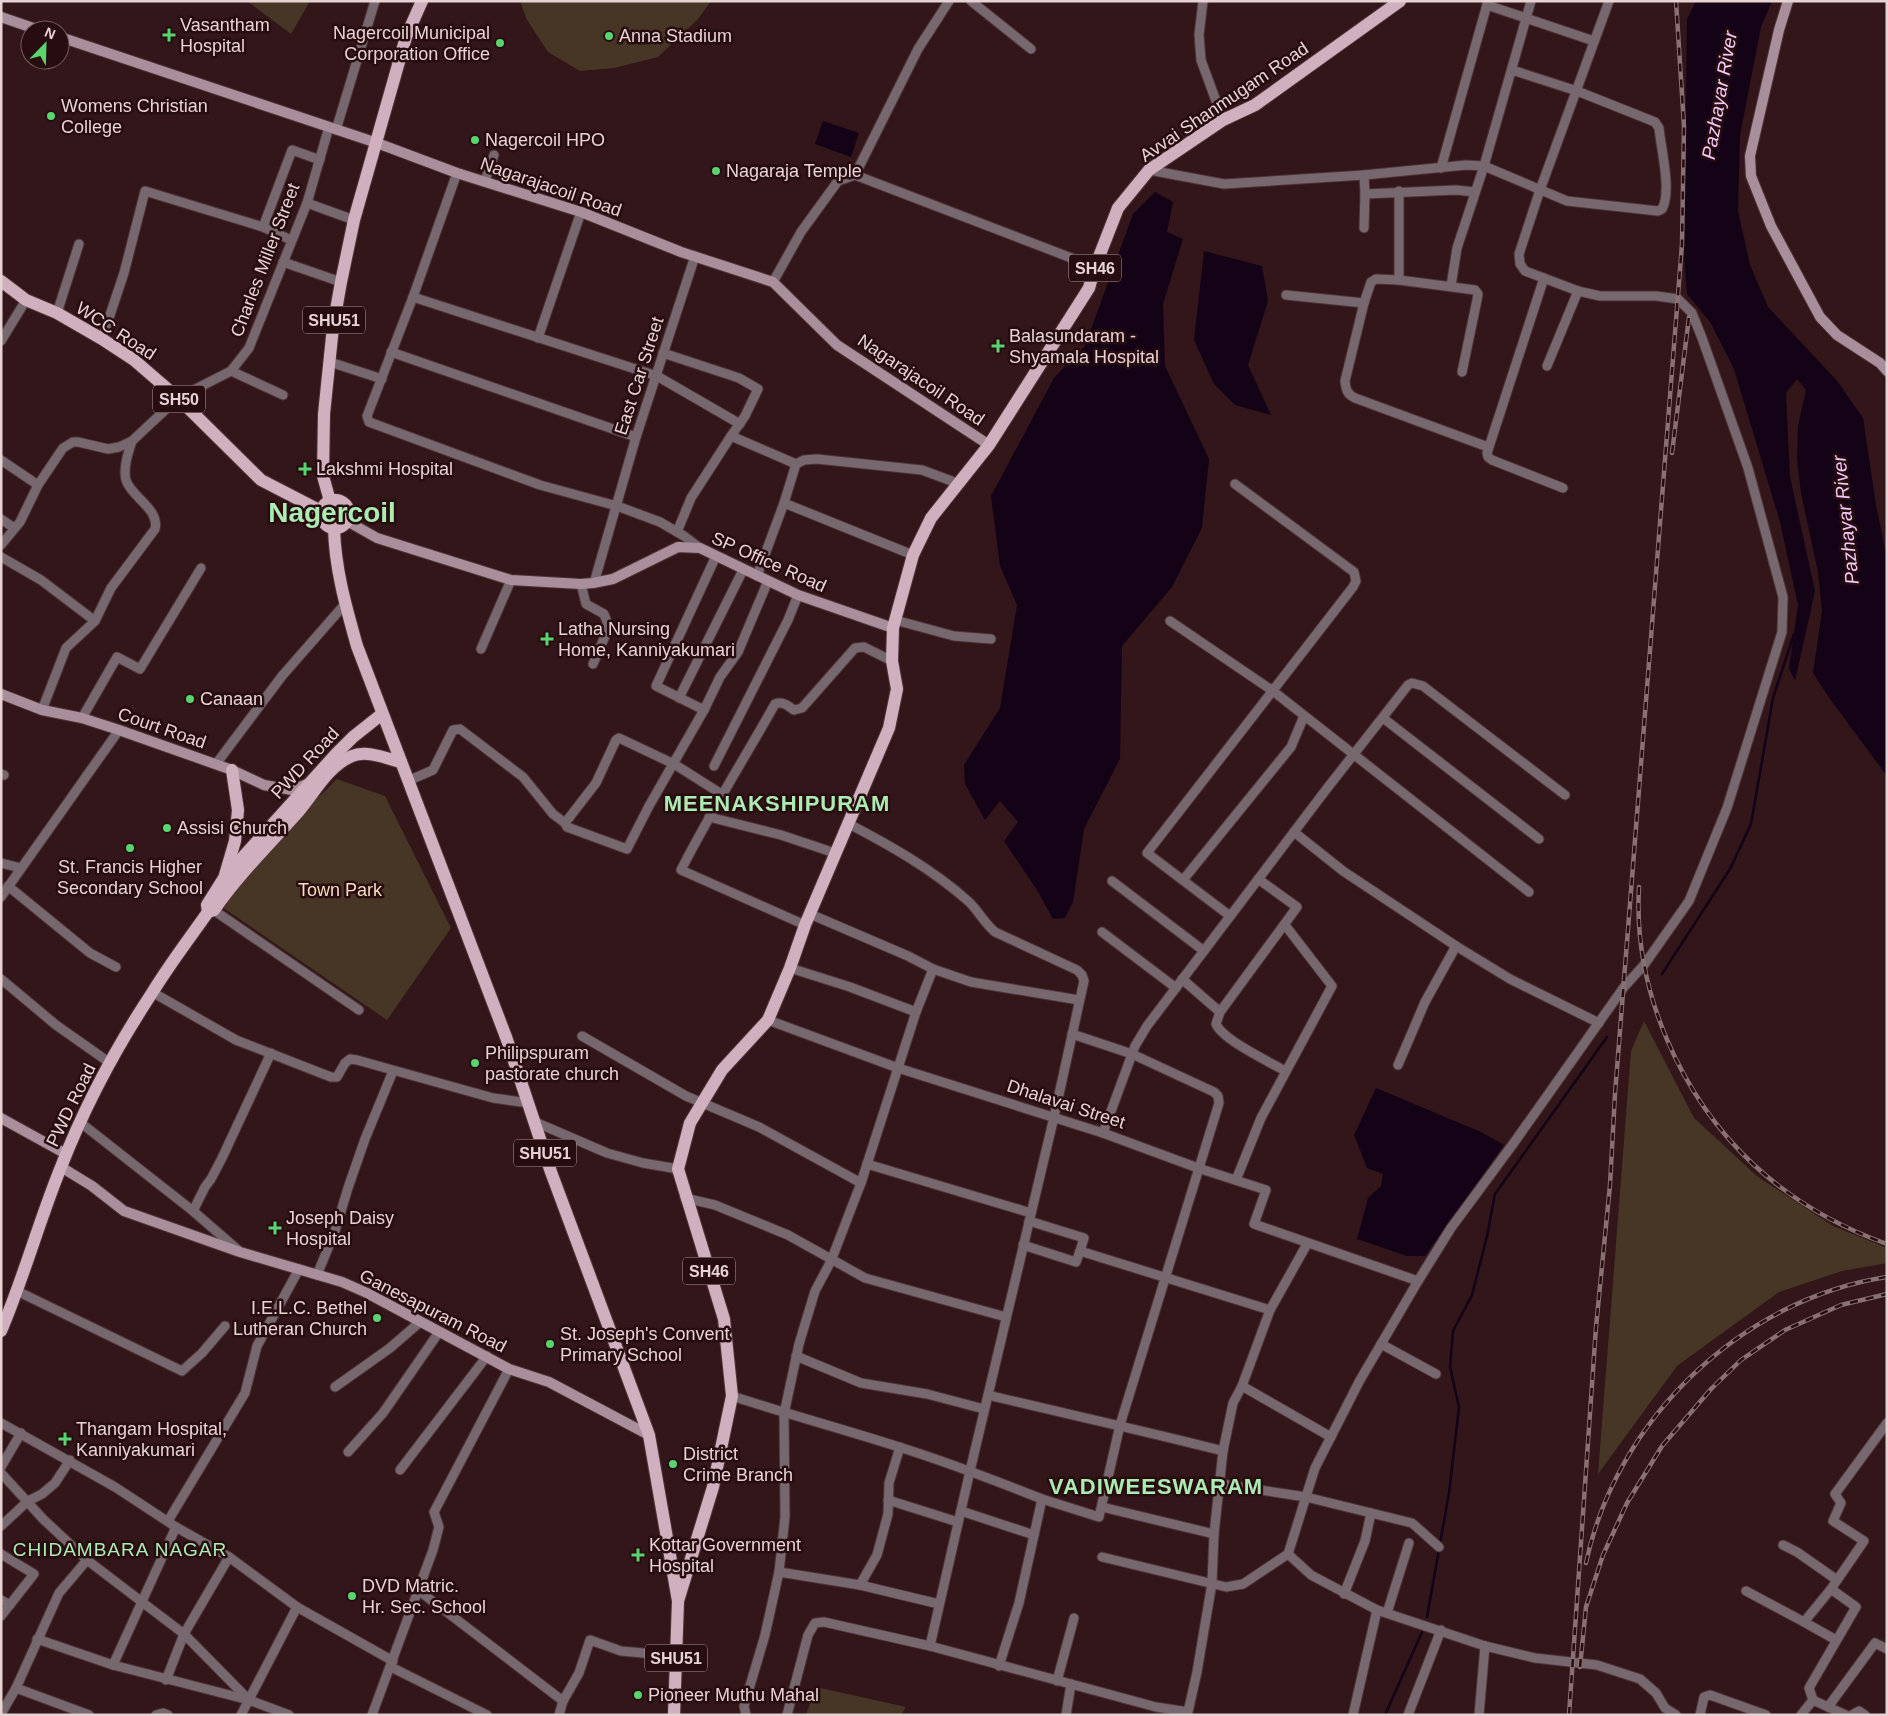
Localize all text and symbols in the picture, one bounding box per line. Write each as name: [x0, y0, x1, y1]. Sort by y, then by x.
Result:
place label: Vasantham Hospital: [180, 15, 270, 56]
north arrow: [20, 20, 70, 70]
place label: Nagercoil Municipal Corporation Office: [333, 23, 490, 64]
text: N: [42, 24, 58, 42]
place label: Anna Stadium: [619, 26, 732, 46]
marker: Vasantham Hospital: [162, 28, 176, 42]
water label: Pazhayar River: [1698, 29, 1741, 161]
marker: Anna Stadium: [603, 30, 615, 42]
marker: Nagercoil Municipal Corporation Office: [494, 37, 506, 49]
street label: Avvai Shanmugam Road: [1136, 38, 1312, 166]
place label: Womens Christian College: [61, 96, 208, 137]
marker: Womens Christian College: [45, 110, 57, 122]
place label: Nagercoil HPO: [485, 130, 605, 150]
marker: Nagercoil HPO: [469, 134, 481, 146]
street label: Nagarajacoil Road: [478, 153, 624, 221]
place label: Nagaraja Temple: [726, 161, 862, 181]
marker: Nagaraja Temple: [710, 165, 722, 177]
street label: Charles Miller Street: [226, 180, 304, 340]
road number: SH46: [1069, 254, 1121, 282]
street label: WCC Road: [72, 298, 160, 364]
road number: SHU51: [303, 306, 365, 334]
street label: East Car Street: [610, 314, 668, 438]
place label: Balasundaram - Shyamala Hospital: [1009, 326, 1159, 367]
street label: Nagarajacoil Road: [854, 330, 988, 430]
marker: Balasundaram - Shyamala Hospital: [991, 339, 1005, 353]
road number: SH50: [153, 386, 205, 412]
water label: Pazhayar River: [1828, 454, 1863, 586]
place label: Lakshmi Hospital: [316, 459, 453, 479]
marker: Lakshmi Hospital: [298, 462, 312, 476]
district label: Nagercoil: [268, 497, 396, 528]
street label: SP Office Road: [709, 528, 829, 596]
place label: Latha Nursing Home, Kanniyakumari: [558, 619, 735, 660]
marker: Latha Nursing Home, Kanniyakumari: [540, 632, 554, 646]
place label: Canaan: [200, 689, 263, 709]
marker: Canaan: [184, 693, 196, 705]
street label: Court Road: [115, 704, 209, 752]
street label: PWD Road: [267, 723, 343, 803]
district label: MEENAKSHIPURAM: [664, 791, 890, 816]
place label: Assisi Church: [177, 818, 287, 838]
marker: Assisi Church: [161, 822, 173, 834]
marker: St. Francis Higher Secondary School: [124, 842, 136, 854]
place label: St. Francis Higher Secondary School: [57, 857, 203, 898]
park label: Town Park: [298, 880, 383, 900]
place label: Philipspuram pastorate church: [485, 1043, 619, 1084]
marker: Philipspuram pastorate church: [469, 1057, 481, 1069]
street label: PWD Road: [42, 1060, 100, 1150]
street label: Dhalavai Street: [1004, 1075, 1128, 1133]
road number: SHU51: [514, 1140, 576, 1166]
place label: Joseph Daisy Hospital: [286, 1208, 394, 1249]
marker: Joseph Daisy Hospital: [268, 1221, 282, 1235]
road number: SH46: [683, 1258, 735, 1284]
street label: Ganesapuram Road: [356, 1265, 510, 1357]
place label: I.E.L.C. Bethel Lutheran Church: [233, 1298, 367, 1339]
marker: I.E.L.C. Bethel Lutheran Church: [371, 1312, 383, 1324]
place label: St. Joseph's Convent Primary School: [560, 1324, 730, 1365]
marker: St. Joseph's Convent Primary School: [544, 1338, 556, 1350]
place label: Thangam Hospital, Kanniyakumari: [76, 1419, 227, 1460]
marker: Thangam Hospital, Kanniyakumari: [58, 1432, 72, 1446]
place label: District Crime Branch: [683, 1444, 793, 1485]
marker: District Crime Branch: [667, 1458, 679, 1470]
district label: VADIWEESWARAM: [1049, 1474, 1263, 1499]
place label: Kottar Government Hospital: [649, 1535, 801, 1576]
district label: CHIDAMBARA NAGAR: [13, 1539, 227, 1560]
marker: Kottar Government Hospital: [631, 1548, 645, 1562]
place label: DVD Matric. Hr. Sec. School: [362, 1576, 486, 1617]
marker: DVD Matric. Hr. Sec. School: [346, 1590, 358, 1602]
road number: SHU51: [645, 1645, 707, 1672]
place label: Pioneer Muthu Mahal: [648, 1685, 819, 1705]
marker: Pioneer Muthu Mahal: [632, 1689, 644, 1701]

